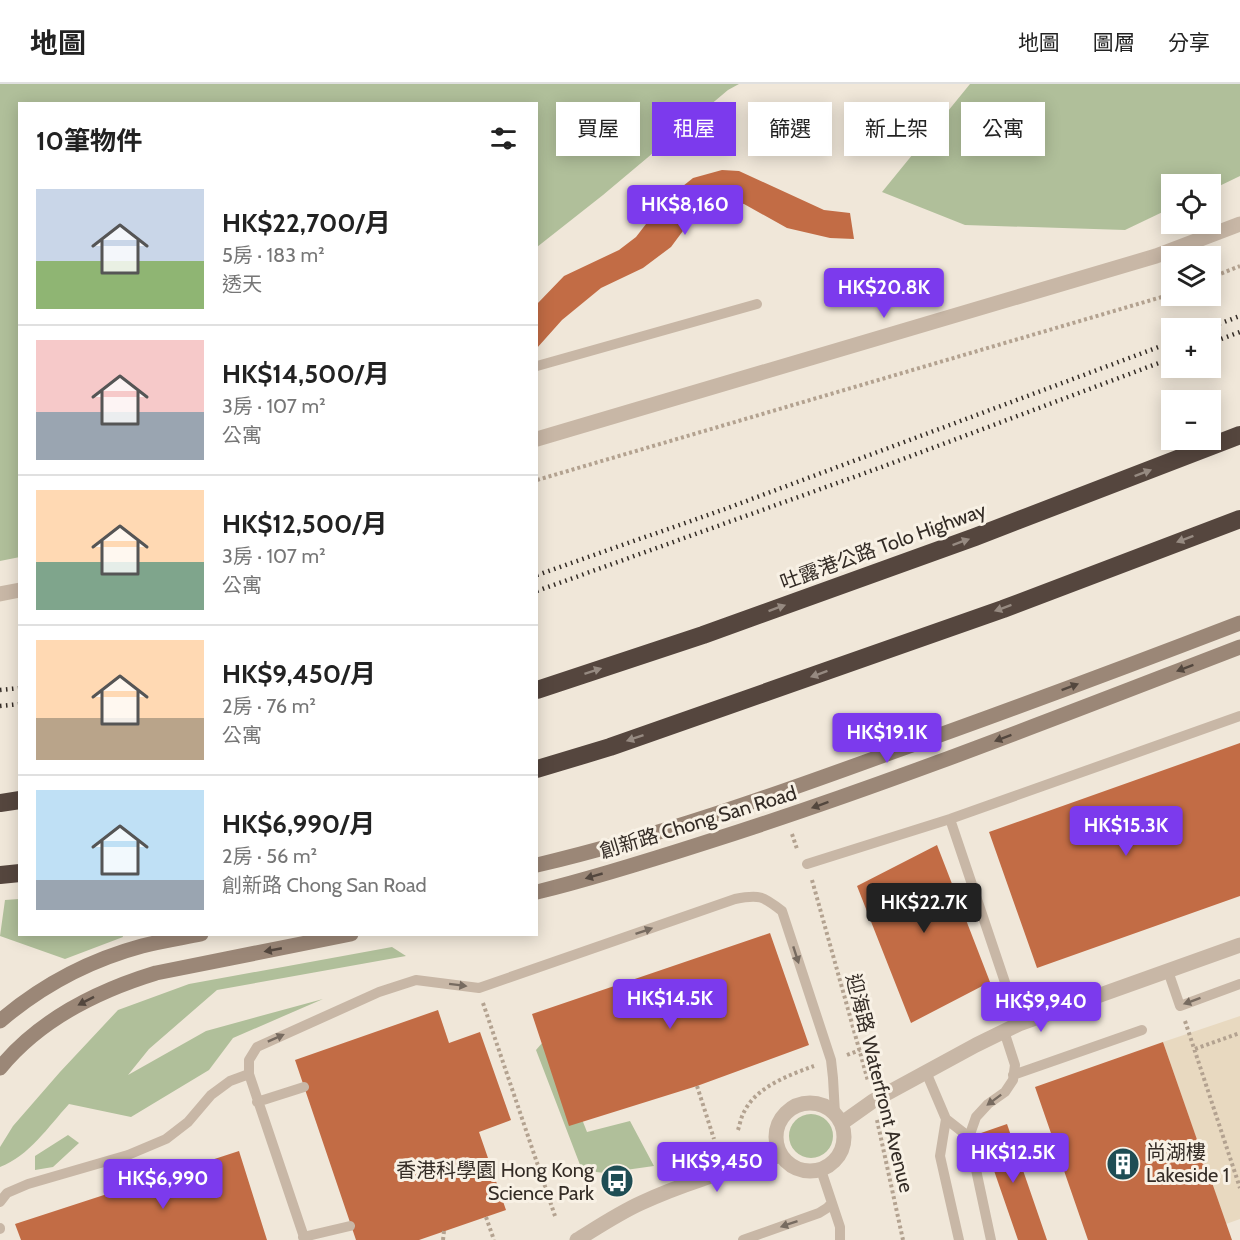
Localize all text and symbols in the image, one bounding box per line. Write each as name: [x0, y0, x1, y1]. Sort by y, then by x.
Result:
text: 地圖: [30, 26, 86, 60]
text: 地圖: [1018, 30, 1060, 55]
text: 圖層: [1093, 30, 1135, 55]
text: 分享: [1168, 30, 1210, 55]
chip: 買屋: [556, 102, 640, 156]
chip: 租屋: [652, 102, 736, 156]
chip: 篩選: [748, 102, 832, 156]
chip: 新上架: [844, 102, 949, 156]
chip: 公寓: [961, 102, 1045, 156]
icon: filters: [487, 122, 520, 155]
text: 10筆物件: [36, 125, 142, 157]
map controls: [1161, 174, 1221, 450]
button: locate: [1161, 174, 1221, 234]
pin: HK$8,160: [623, 185, 747, 236]
text: HK$8,160: [641, 192, 729, 216]
text: HK$22,700/月: [222, 207, 391, 239]
icon: home: [84, 213, 156, 285]
text: 5房 · 183 m²: [222, 243, 325, 267]
button: layers: [1161, 246, 1221, 306]
pin: HK$20.8K: [822, 268, 946, 319]
text: 透天: [222, 272, 262, 296]
text: HK$20.8K: [838, 275, 930, 299]
button: +: [1161, 318, 1221, 378]
text: HK$14,500/月: [222, 358, 390, 390]
icon: home: [84, 364, 156, 436]
button: −: [1161, 390, 1221, 450]
text: 3房 · 107 m²: [222, 394, 326, 418]
text: 公寓: [222, 423, 262, 447]
one-way arrow: [1134, 468, 1152, 477]
street label: 吐露港公路 Tolo Highway: [777, 498, 989, 594]
text: HK$12,500/月: [222, 508, 387, 540]
icon: home: [84, 514, 156, 586]
one-way arrow: [1176, 535, 1194, 545]
one-way arrow: [952, 537, 970, 547]
text: 3房 · 107 m²: [222, 544, 326, 568]
text: 公寓: [222, 573, 262, 597]
one-way arrow: [768, 603, 786, 613]
one-way arrow: [994, 604, 1012, 614]
text: HK$9,450/月: [222, 658, 376, 690]
icon: home: [84, 664, 156, 736]
one-way arrow: [1176, 664, 1194, 674]
one-way arrow: [584, 666, 602, 676]
one-way arrow: [810, 669, 828, 679]
one-way arrow: [1061, 681, 1079, 691]
text: 2房 · 76 m²: [222, 694, 316, 718]
pin: HK$19.1K: [825, 713, 949, 764]
text: HK$19.1K: [846, 720, 928, 744]
text: 公寓: [222, 723, 262, 747]
one-way arrow: [626, 734, 644, 744]
one-way arrow: [994, 734, 1012, 743]
street label: 創新路 Chong San Road: [597, 781, 799, 863]
one-way arrow: [811, 801, 829, 811]
pin: HK$15.3K: [1064, 806, 1188, 857]
text: HK$6,990/月: [222, 808, 375, 840]
text: HK$15.3K: [1084, 813, 1168, 837]
icon: home: [84, 814, 156, 886]
text: 2房 · 56 m²: [222, 844, 317, 868]
one-way arrow: [585, 872, 603, 881]
text: 創新路 Chong San Road: [222, 873, 427, 897]
pin: HK$22.7K: [862, 883, 986, 934]
text: HK$22.7K: [880, 890, 968, 914]
one-way arrow: [635, 926, 653, 935]
one-way arrow: [263, 946, 282, 955]
one-way arrow: [792, 946, 802, 964]
street label: 迎海路 Waterfront Avenue: [841, 971, 919, 1195]
pin: HK$14.5K: [608, 979, 732, 1030]
one-way arrow: [449, 981, 468, 990]
pin: HK$9,940: [979, 982, 1103, 1033]
text: HK$14.5K: [627, 986, 713, 1010]
text: HK$9,940: [995, 989, 1087, 1013]
one-way arrow: [77, 996, 94, 1006]
one-way arrow: [1183, 997, 1201, 1007]
one-way arrow: [267, 1034, 284, 1043]
one-way arrow: [986, 1094, 1002, 1106]
pin: HK$12.5K: [951, 1133, 1075, 1184]
text: HK$12.5K: [971, 1140, 1055, 1164]
place label: 尚湖樓 Lakeside 1: [1146, 1140, 1229, 1187]
pin: HK$9,450: [655, 1142, 779, 1193]
building icon: 尚湖樓 Lakeside 1: [1105, 1146, 1141, 1182]
text: HK$9,450: [671, 1149, 763, 1173]
place label: 香港科學園 Hong Kong Science Park: [396, 1158, 595, 1205]
pin: HK$6,990: [101, 1159, 225, 1210]
bus stop icon: 香港科學園 Hong Kong Science Park: [599, 1163, 635, 1199]
text: HK$6,990: [118, 1166, 208, 1190]
one-way arrow: [780, 1219, 798, 1229]

